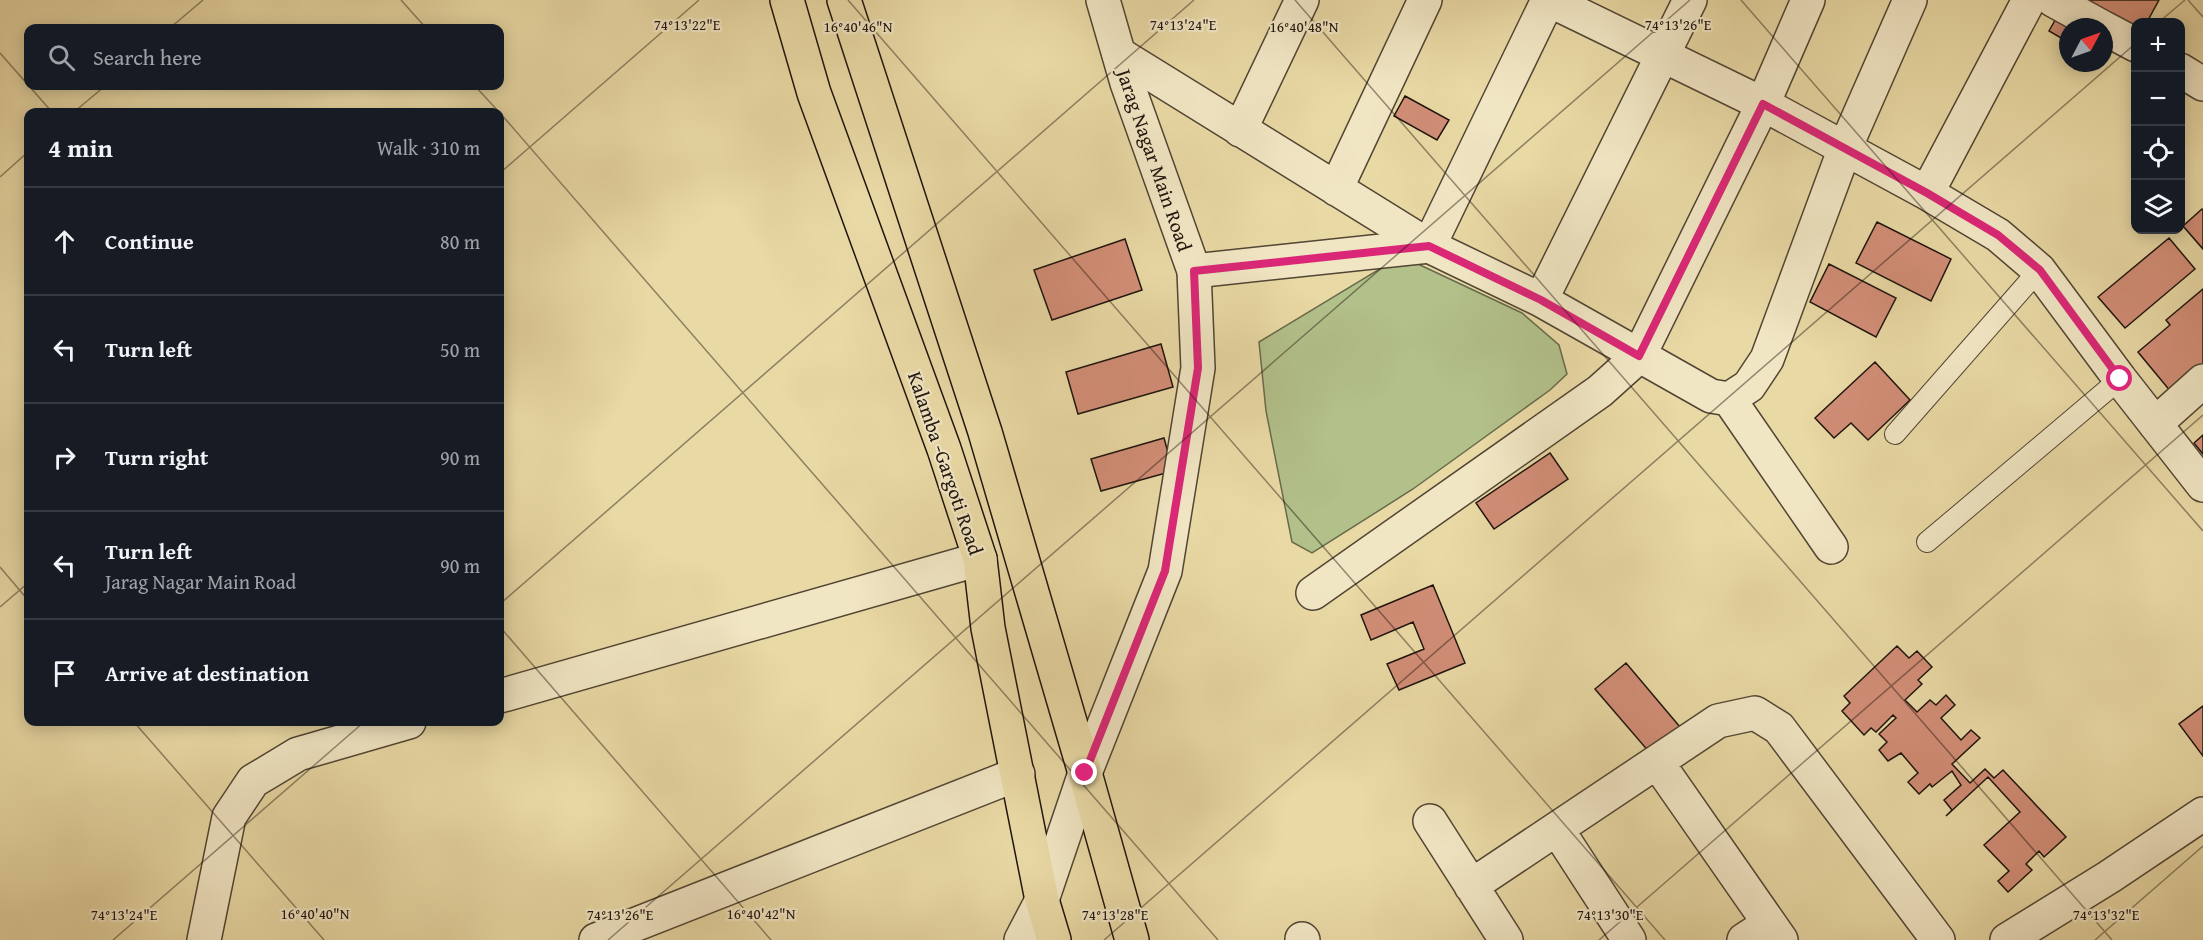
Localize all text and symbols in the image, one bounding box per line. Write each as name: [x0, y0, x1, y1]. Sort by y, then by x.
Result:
text: 74°13'22"E: [654, 14, 721, 35]
text: 74°13'24"E: [1150, 14, 1217, 35]
text: 74°13'26"E: [1645, 14, 1712, 35]
text: 16°40'46"N: [824, 16, 893, 37]
text: 16°40'48"N: [1270, 16, 1339, 37]
north arrow: [2059, 18, 2113, 72]
map controls: [2131, 18, 2185, 234]
button: +: [2131, 18, 2185, 72]
search box: [24, 24, 504, 90]
icon: search: [45, 41, 78, 74]
text: Search here: [93, 41, 202, 73]
street label: Jarag Nagar Main Road: [1109, 62, 1200, 255]
button: −: [2131, 72, 2185, 126]
button: locate: [2131, 126, 2185, 180]
text: 4 min: [48, 128, 113, 167]
text: Walk · 310 m: [377, 133, 480, 162]
button: layers: [2131, 180, 2185, 234]
icon: ahead: [48, 225, 81, 258]
text: Continue: [105, 225, 194, 257]
text: 80 m: [440, 227, 480, 256]
icon: left: [48, 333, 81, 366]
text: Turn left: [105, 333, 192, 365]
text: 50 m: [440, 335, 480, 364]
route start: [2106, 365, 2132, 391]
street label: Kalamba -Gargoti Road: [901, 367, 991, 559]
icon: right: [48, 441, 81, 474]
text: Turn right: [105, 441, 208, 473]
text: 90 m: [440, 443, 480, 472]
text: Turn left: [105, 535, 192, 567]
icon: left: [48, 549, 81, 582]
text: 90 m: [440, 551, 480, 580]
text: Jarag Nagar Main Road: [105, 567, 296, 596]
icon: arrive: [48, 657, 81, 690]
text: Arrive at destination: [105, 657, 309, 689]
route end: [1071, 759, 1097, 785]
text: 16°40'40"N: [281, 903, 350, 924]
text: 16°40'42"N: [727, 903, 796, 924]
text: 74°13'24"E: [91, 904, 158, 925]
text: 74°13'26"E: [587, 904, 654, 925]
text: 74°13'28"E: [1082, 904, 1149, 925]
text: 74°13'30"E: [1577, 904, 1644, 925]
text: 74°13'32"E: [2073, 904, 2140, 925]

